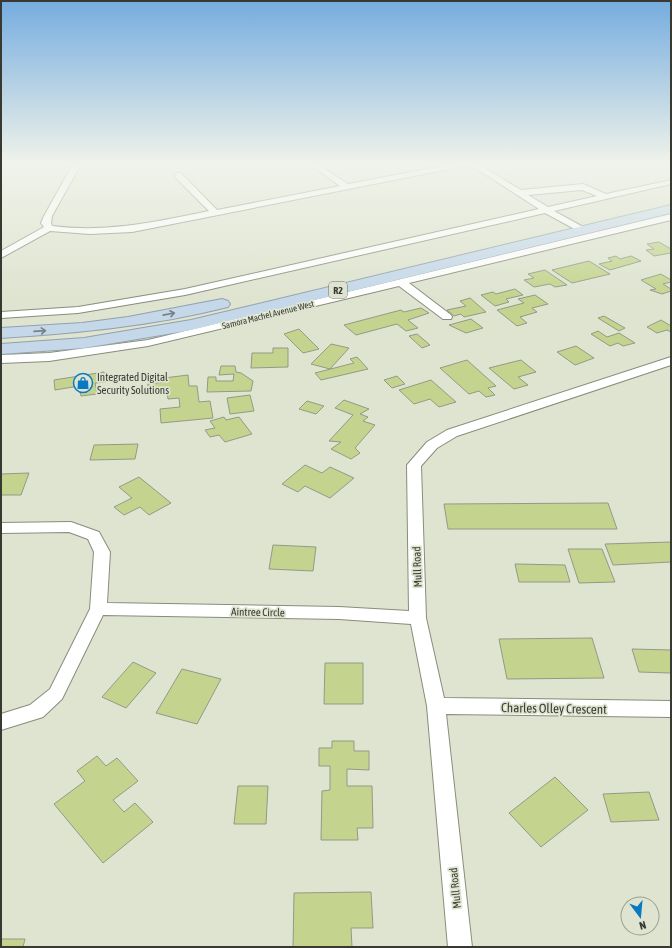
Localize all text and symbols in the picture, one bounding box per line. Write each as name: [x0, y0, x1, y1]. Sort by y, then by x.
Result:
road number: R2: [329, 282, 347, 298]
street label: Samora Machel Avenue West: [221, 299, 315, 331]
one-way arrow: [162, 310, 175, 318]
one-way arrow: [33, 328, 46, 335]
place label: Integrated Digital Security Solutions: [97, 371, 169, 396]
shop icon: Integrated Digital Security Solutions: [72, 372, 94, 394]
street label: Mull Road: [410, 546, 424, 588]
street label: Aintree Circle: [231, 606, 285, 618]
street label: Charles Olley Crescent: [501, 700, 607, 717]
street label: Mull Road: [447, 867, 463, 909]
north arrow: [620, 896, 660, 936]
text: N: [638, 919, 648, 932]

